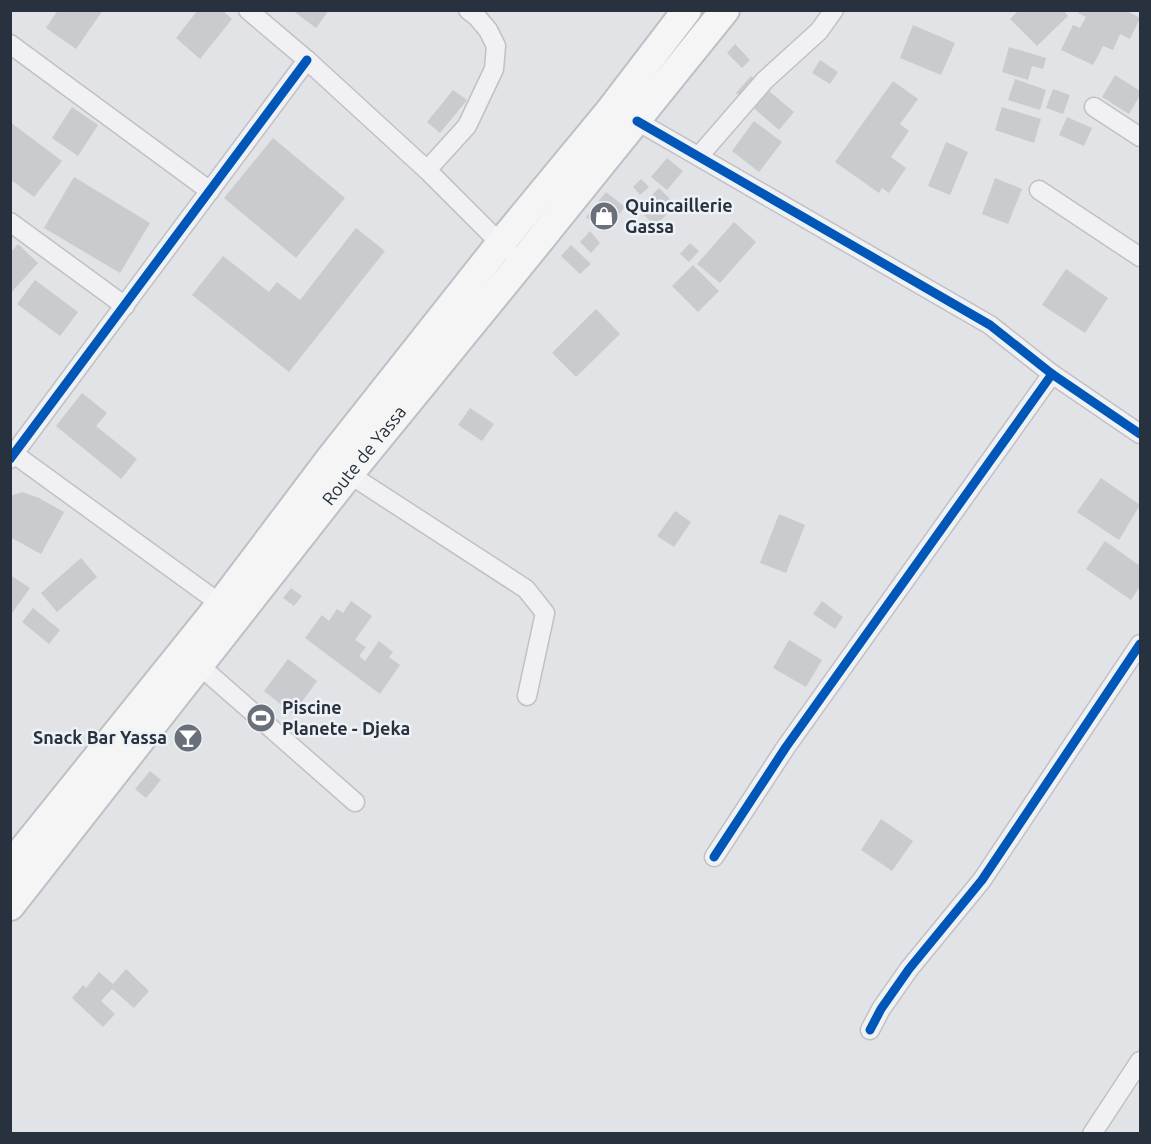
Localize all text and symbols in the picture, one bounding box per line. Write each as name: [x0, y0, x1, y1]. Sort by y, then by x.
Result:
place label: Quincaillerie Gassa: [625, 195, 733, 236]
shop icon: Quincaillerie Gassa: [588, 200, 620, 232]
street label: Route de Yassa: [318, 401, 410, 509]
place label: Piscine Planete - Djeka: [282, 697, 410, 738]
sports icon: Piscine Planete - Djeka: [245, 702, 277, 734]
bar icon: Snack Bar Yassa: [172, 722, 204, 754]
place label: Snack Bar Yassa: [33, 727, 167, 747]

